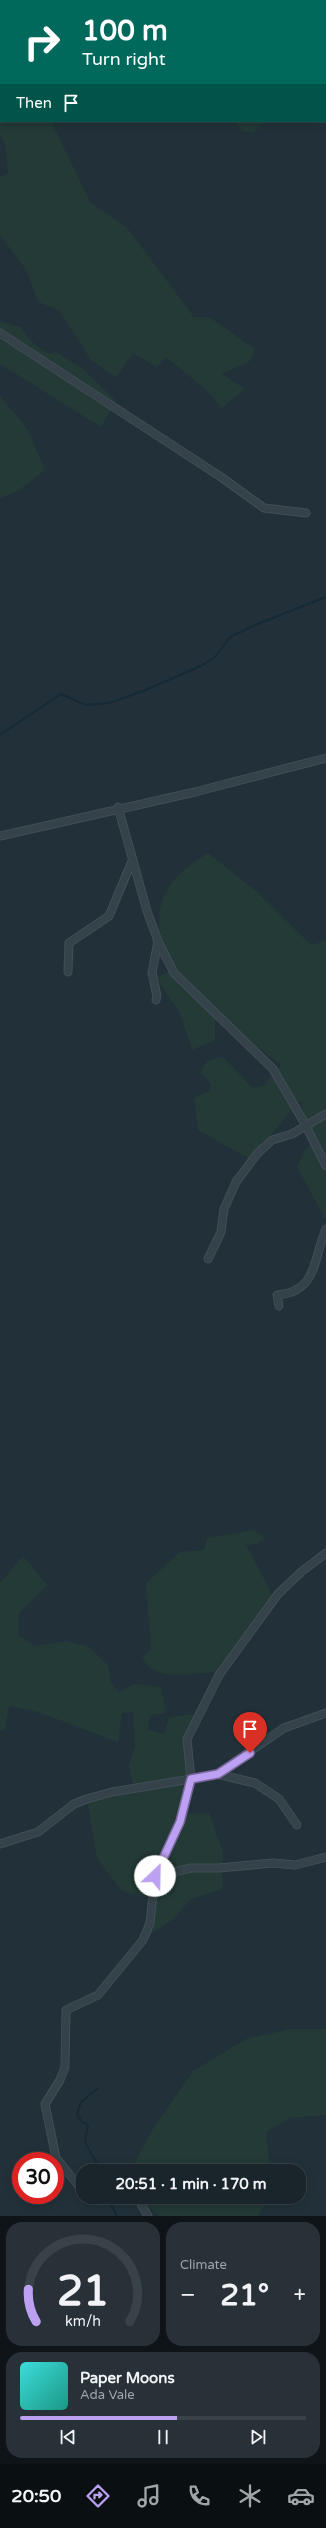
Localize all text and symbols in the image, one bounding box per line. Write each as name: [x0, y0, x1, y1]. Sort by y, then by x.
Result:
text: 100 m: [82, 14, 168, 48]
icon: right: [16, 16, 68, 68]
text: Turn right: [82, 48, 166, 70]
icon: arrive: [60, 92, 82, 114]
text: Then: [16, 94, 52, 112]
pin: [233, 1712, 267, 1753]
icon: arrive: [239, 1718, 261, 1740]
position arrow: [134, 1855, 176, 1897]
speed limit sign: 30: [12, 2152, 64, 2204]
text: 20:51 · 1 min · 170 m: [116, 2175, 266, 2193]
text: Climate: [180, 2257, 227, 2273]
text: 21: [57, 2267, 109, 2317]
text: 21°: [220, 2277, 269, 2314]
text: −: [180, 2282, 196, 2308]
text: +: [294, 2282, 306, 2308]
text: km/h: [65, 2313, 101, 2330]
text: Paper Moons: [80, 2369, 175, 2387]
text: Ada Vale: [80, 2387, 135, 2403]
icon: previous: [57, 2426, 79, 2448]
icon: pause: [152, 2426, 174, 2448]
icon: next: [247, 2426, 269, 2448]
icon: directions: [84, 2482, 112, 2510]
icon: music: [135, 2482, 163, 2510]
icon: phone: [185, 2482, 213, 2510]
icon: climate: [236, 2482, 264, 2510]
icon: car: [287, 2482, 315, 2510]
text: 20:50: [11, 2485, 61, 2507]

